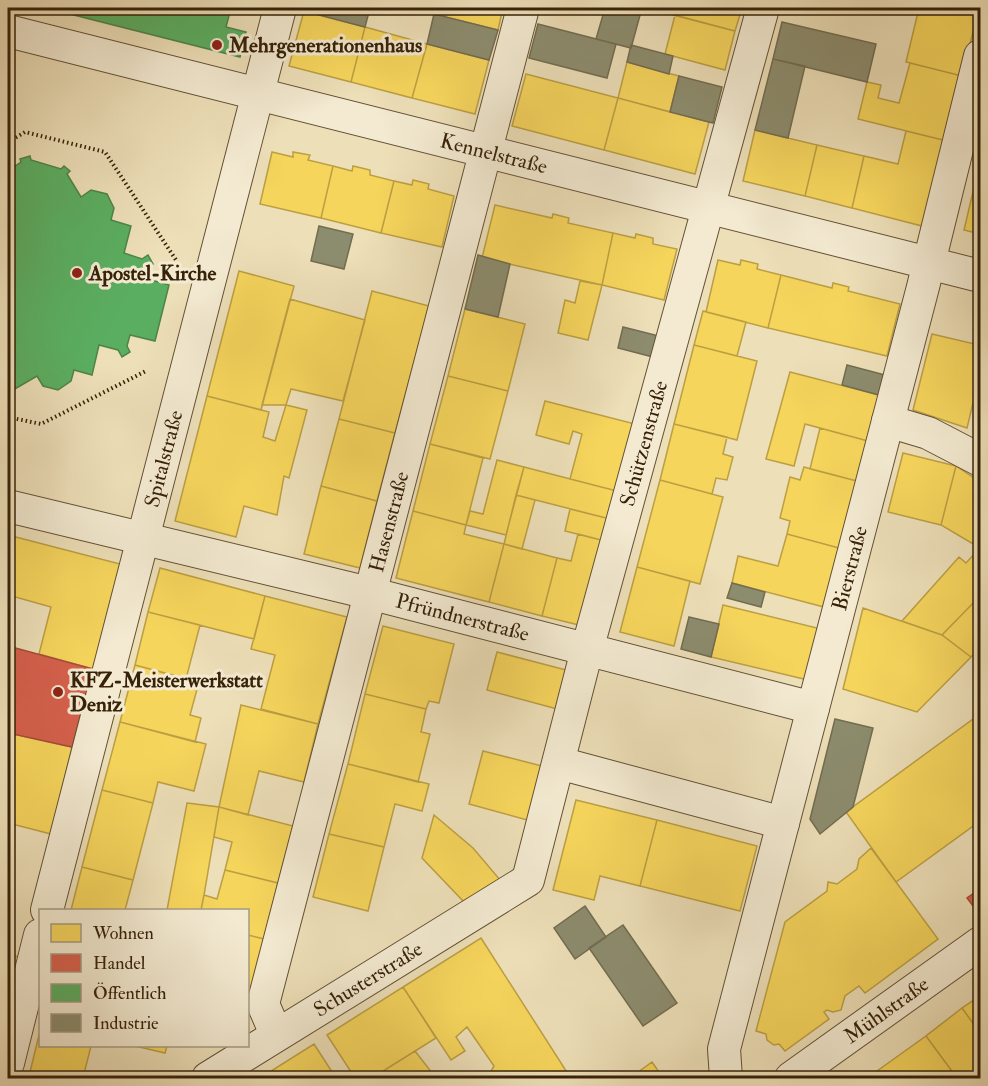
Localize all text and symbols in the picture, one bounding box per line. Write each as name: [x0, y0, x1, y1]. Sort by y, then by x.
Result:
place label: Mehrgenerationenhaus: [228, 32, 422, 59]
marker: Mehrgenerationenhaus: [210, 38, 224, 52]
street label: Kennelstraße: [437, 127, 550, 180]
place label: Apostel-Kirche: [88, 260, 217, 287]
marker: Apostel-Kirche: [70, 266, 84, 280]
street label: Schützenstraße: [614, 377, 674, 509]
street label: Spitalstraße: [138, 407, 189, 510]
street label: Hasenstraße: [363, 468, 415, 575]
street label: Bierstraße: [826, 523, 874, 613]
street label: Pfründnerstraße: [393, 587, 532, 648]
place label: KFZ-Meisterwerkstatt Deniz: [70, 667, 263, 718]
marker: KFZ-Meisterwerkstatt Deniz: [51, 685, 65, 699]
legend: [39, 909, 249, 1047]
text: Wohnen: [92, 922, 154, 945]
street label: Schusterstraße: [308, 935, 428, 1023]
text: Handel: [93, 952, 146, 975]
street label: Mühlstraße: [839, 970, 934, 1049]
text: Öffentlich: [93, 982, 167, 1005]
text: Industrie: [93, 1012, 159, 1035]

